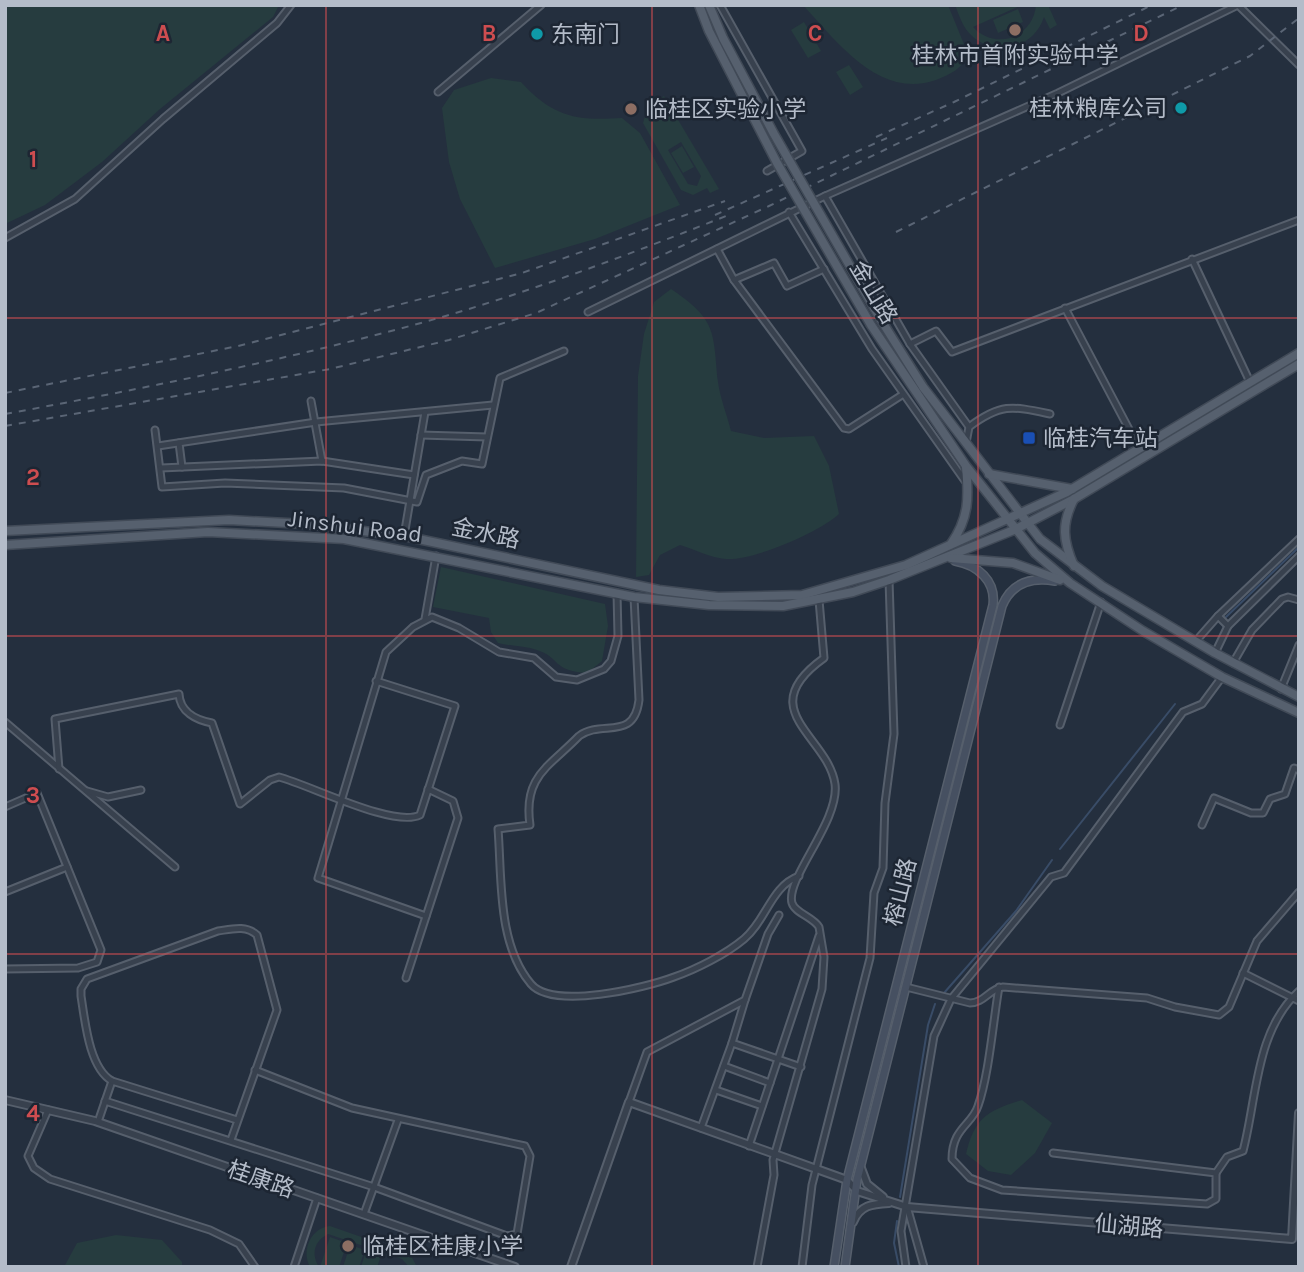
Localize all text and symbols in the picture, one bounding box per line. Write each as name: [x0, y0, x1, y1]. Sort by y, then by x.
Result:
text: A: [156, 20, 170, 47]
text: B: [482, 20, 496, 47]
text: C: [808, 20, 822, 47]
text: D: [1133, 20, 1149, 47]
place label: 东南门: [551, 21, 620, 48]
marker: 桂林市首附实验中学: [1007, 22, 1023, 38]
marker: 东南门: [529, 26, 545, 42]
place label: 桂林市首附实验中学: [912, 42, 1119, 69]
place label: 桂林粮库公司: [1029, 95, 1167, 122]
place label: 临桂区实验小学: [645, 96, 806, 123]
marker: 桂林粮库公司: [1173, 100, 1189, 116]
marker: 临桂区实验小学: [623, 101, 639, 117]
text: 1: [29, 146, 37, 173]
street label: 金山路: [844, 256, 903, 329]
place label: 临桂汽车站: [1043, 425, 1158, 452]
marker: 临桂汽车站: [1021, 430, 1037, 446]
text: 2: [26, 464, 40, 491]
street label: Jinshui Road: [286, 505, 424, 548]
street label: 金水路: [449, 513, 522, 554]
text: 3: [26, 782, 40, 809]
street label: 榕山路: [879, 855, 922, 929]
text: 4: [26, 1100, 40, 1127]
street label: 桂康路: [224, 1155, 298, 1203]
street label: 仙湖路: [1093, 1210, 1165, 1243]
place label: 临桂区桂康小学: [362, 1233, 523, 1260]
marker: 临桂区桂康小学: [340, 1238, 356, 1254]

